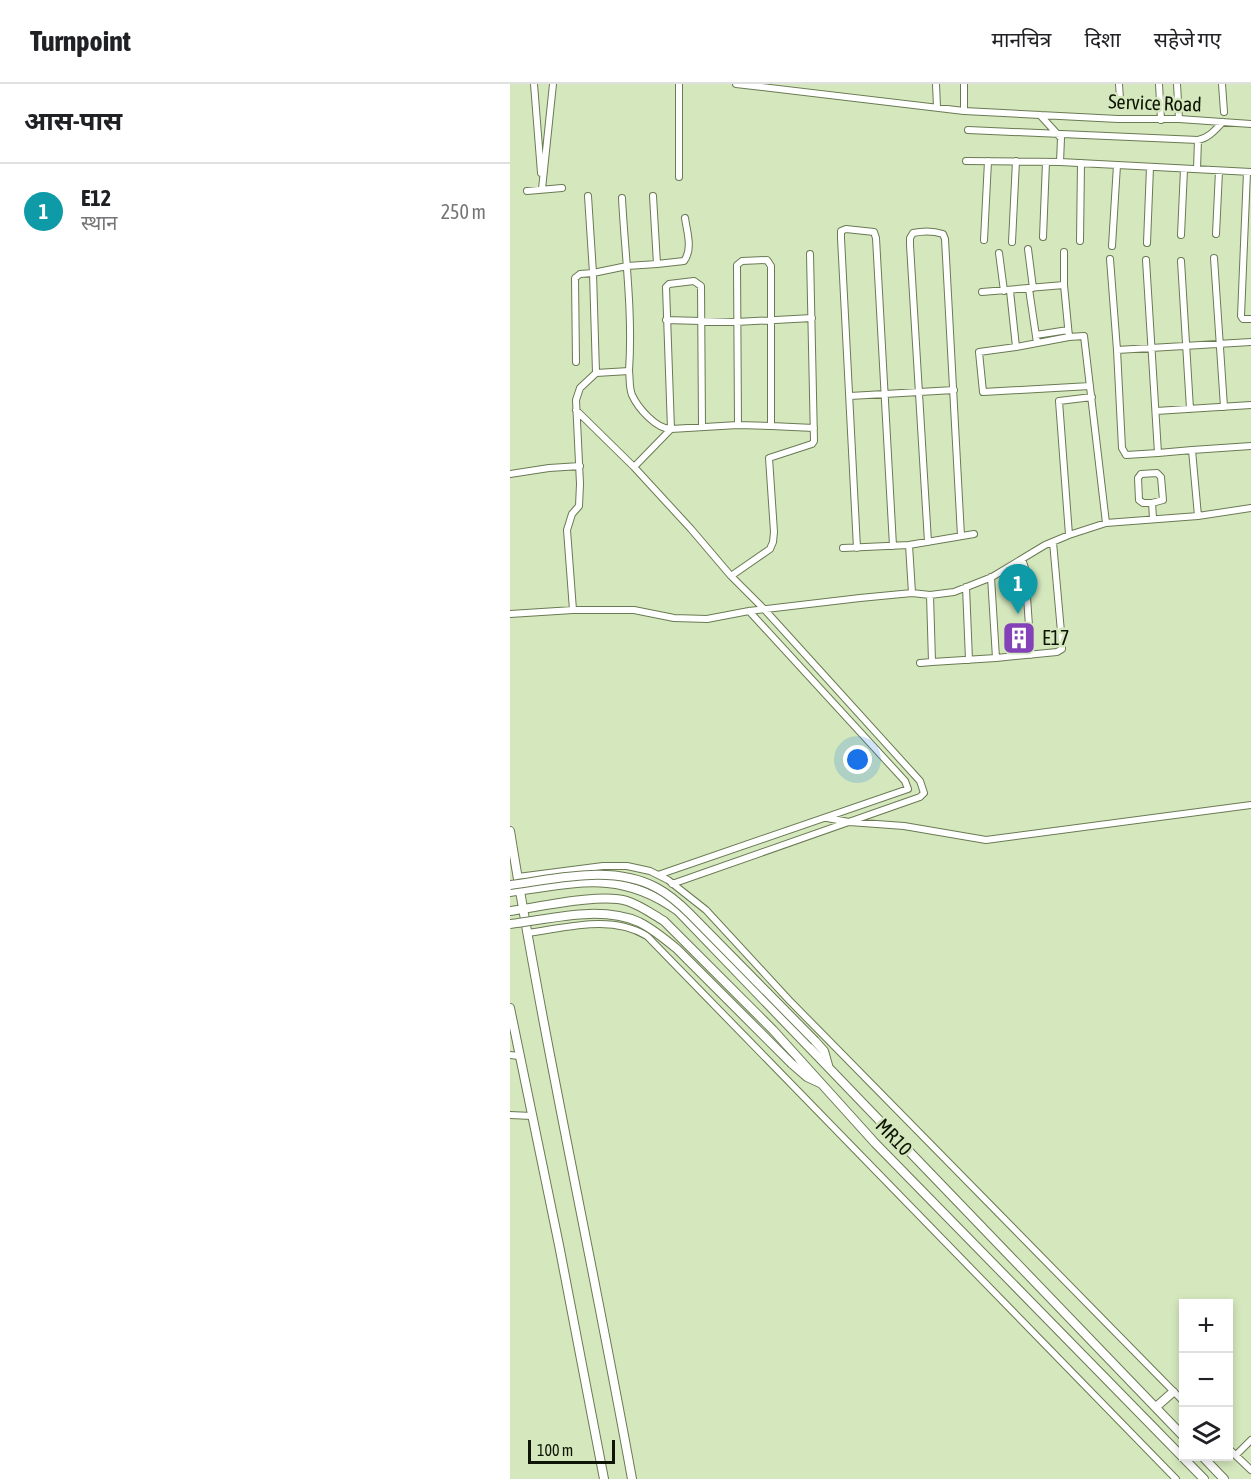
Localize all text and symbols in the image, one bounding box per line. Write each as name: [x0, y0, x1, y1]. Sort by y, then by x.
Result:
text: Turnpoint: [30, 25, 131, 57]
text: मानचित्र: [991, 27, 1051, 51]
text: दिशा: [1084, 27, 1121, 51]
text: सहेजे गए: [1154, 27, 1221, 51]
street label: Service Road: [1108, 89, 1202, 116]
text: आस-पास: [24, 106, 122, 136]
text: E12: [81, 185, 111, 211]
text: 1: [39, 200, 48, 223]
text: 250 m: [441, 200, 486, 223]
text: स्थान: [81, 211, 117, 234]
pin: 1: [998, 564, 1038, 614]
building icon: E17: [1001, 620, 1037, 656]
place label: E17: [1042, 626, 1069, 649]
your location: [843, 745, 872, 774]
street label: MR10: [871, 1113, 917, 1160]
map controls: [1179, 1299, 1233, 1461]
button: +: [1179, 1299, 1233, 1353]
button: −: [1179, 1353, 1233, 1407]
button: layers: [1179, 1407, 1233, 1461]
scale bar: [528, 1437, 615, 1464]
text: 100 m: [537, 1441, 573, 1459]

